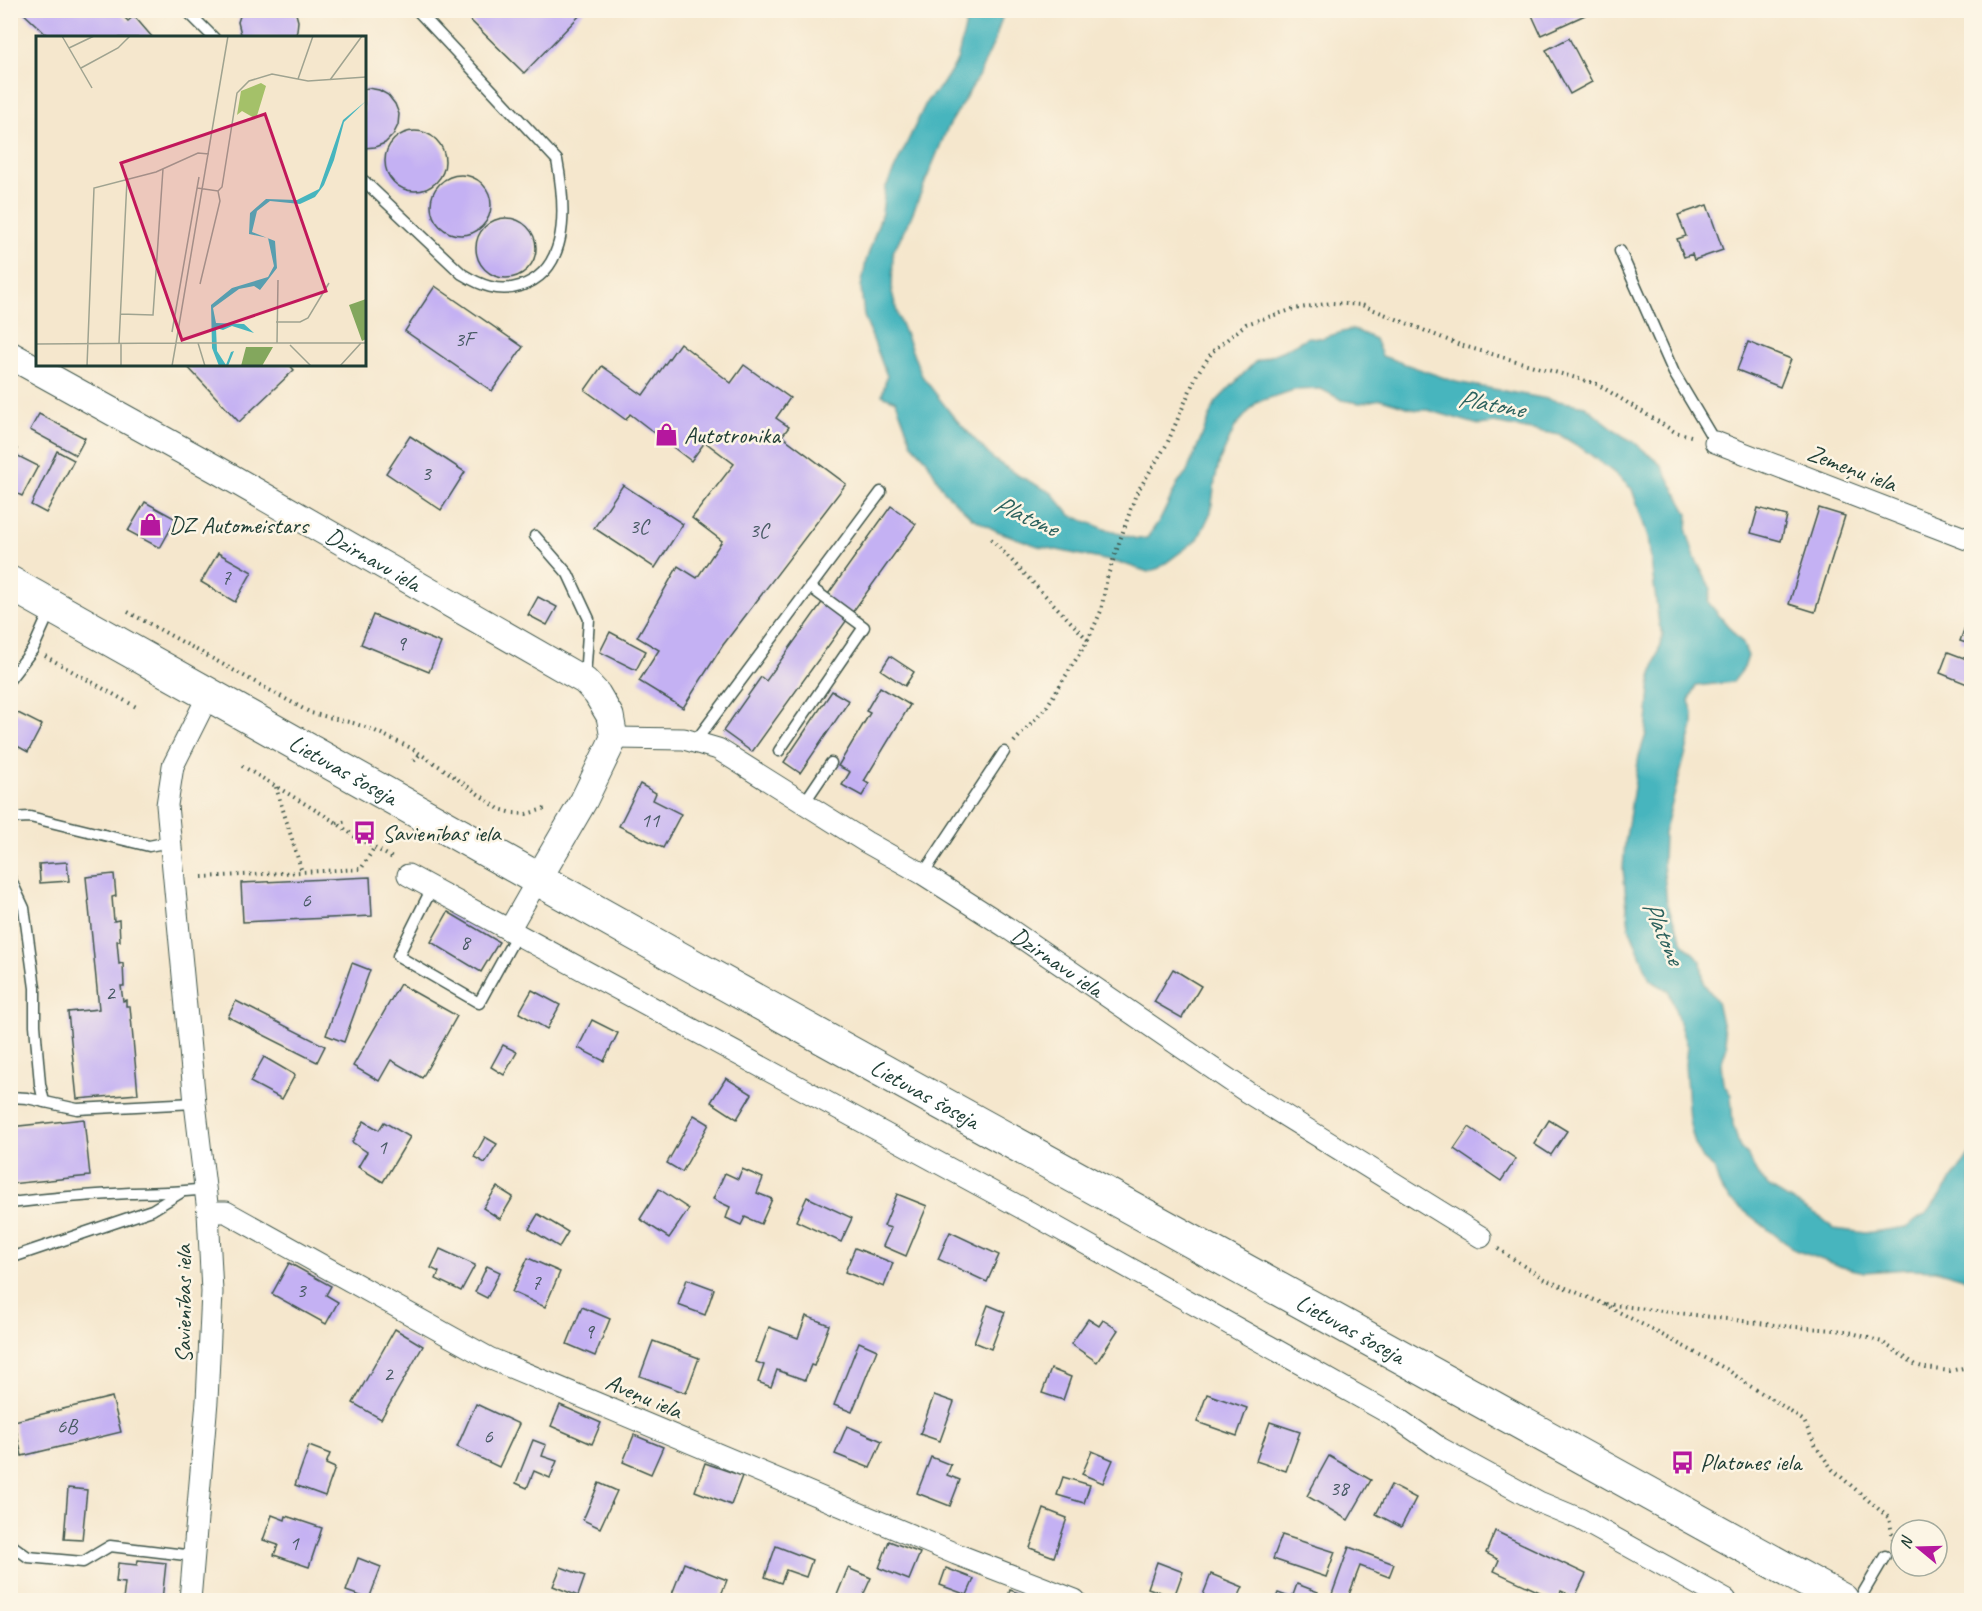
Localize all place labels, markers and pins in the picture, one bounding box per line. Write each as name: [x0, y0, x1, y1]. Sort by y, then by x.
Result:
place label: Autotronika: [684, 420, 781, 450]
shop icon: Autotronika: [653, 422, 679, 448]
place label: DZ Automeistars: [169, 510, 310, 540]
shop icon: DZ Automeistars: [138, 512, 164, 538]
place label: Savienības iela: [382, 818, 502, 848]
bus stop icon: Savienības iela: [351, 820, 377, 846]
place label: Platones iela: [1700, 1447, 1803, 1477]
bus stop icon: Platones iela: [1669, 1449, 1695, 1475]

